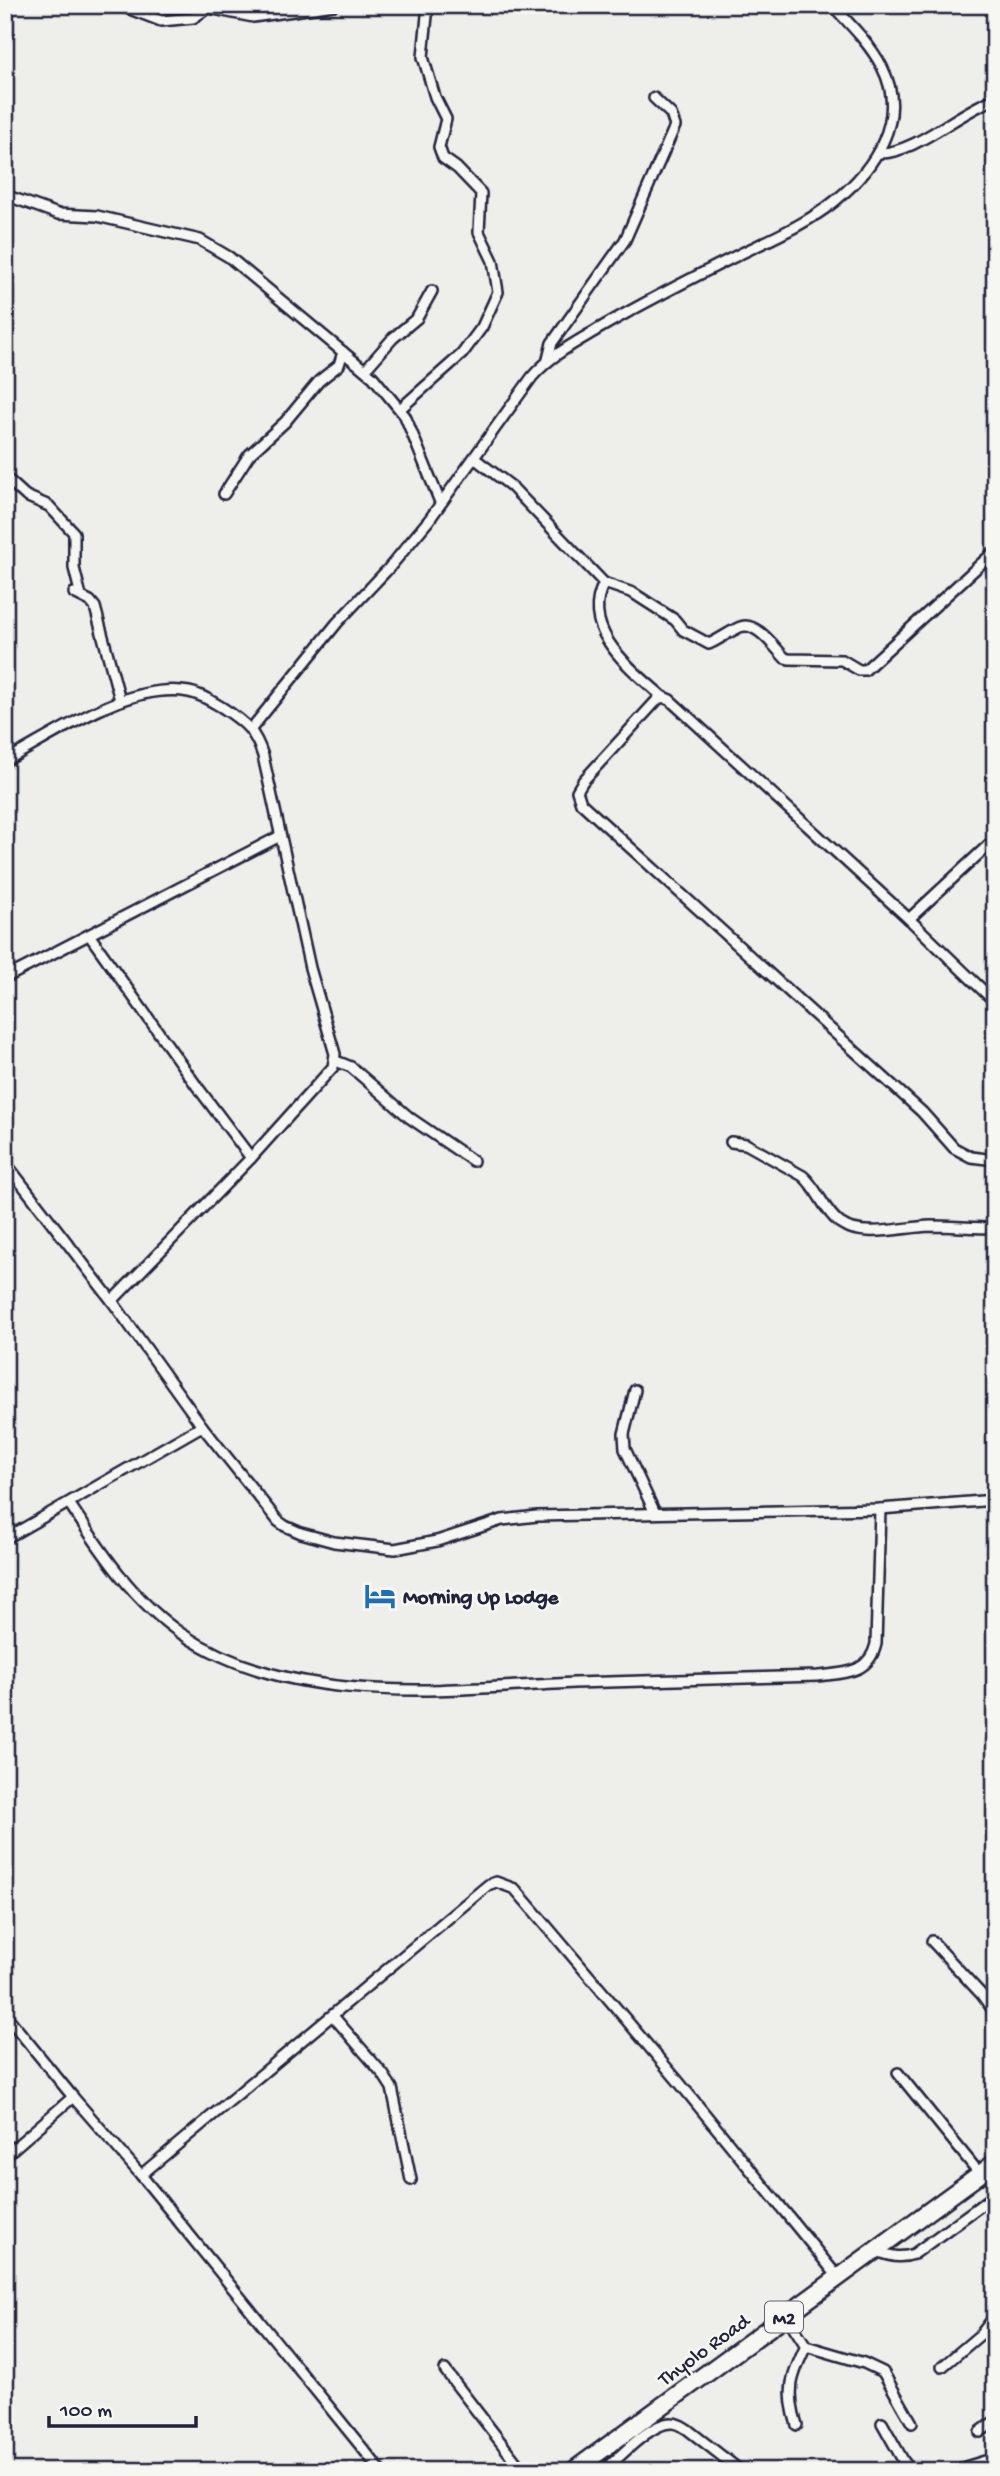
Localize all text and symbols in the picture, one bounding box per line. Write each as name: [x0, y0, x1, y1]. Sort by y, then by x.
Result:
hotel icon: Morning Up Lodge: [363, 1579, 397, 1613]
place label: Morning Up Lodge: [403, 1587, 560, 1612]
road number: M2: [765, 2302, 803, 2332]
street label: Thyolo Road: [654, 2309, 757, 2394]
scale bar: [49, 2385, 196, 2429]
text: 100 m: [59, 2400, 112, 2425]

